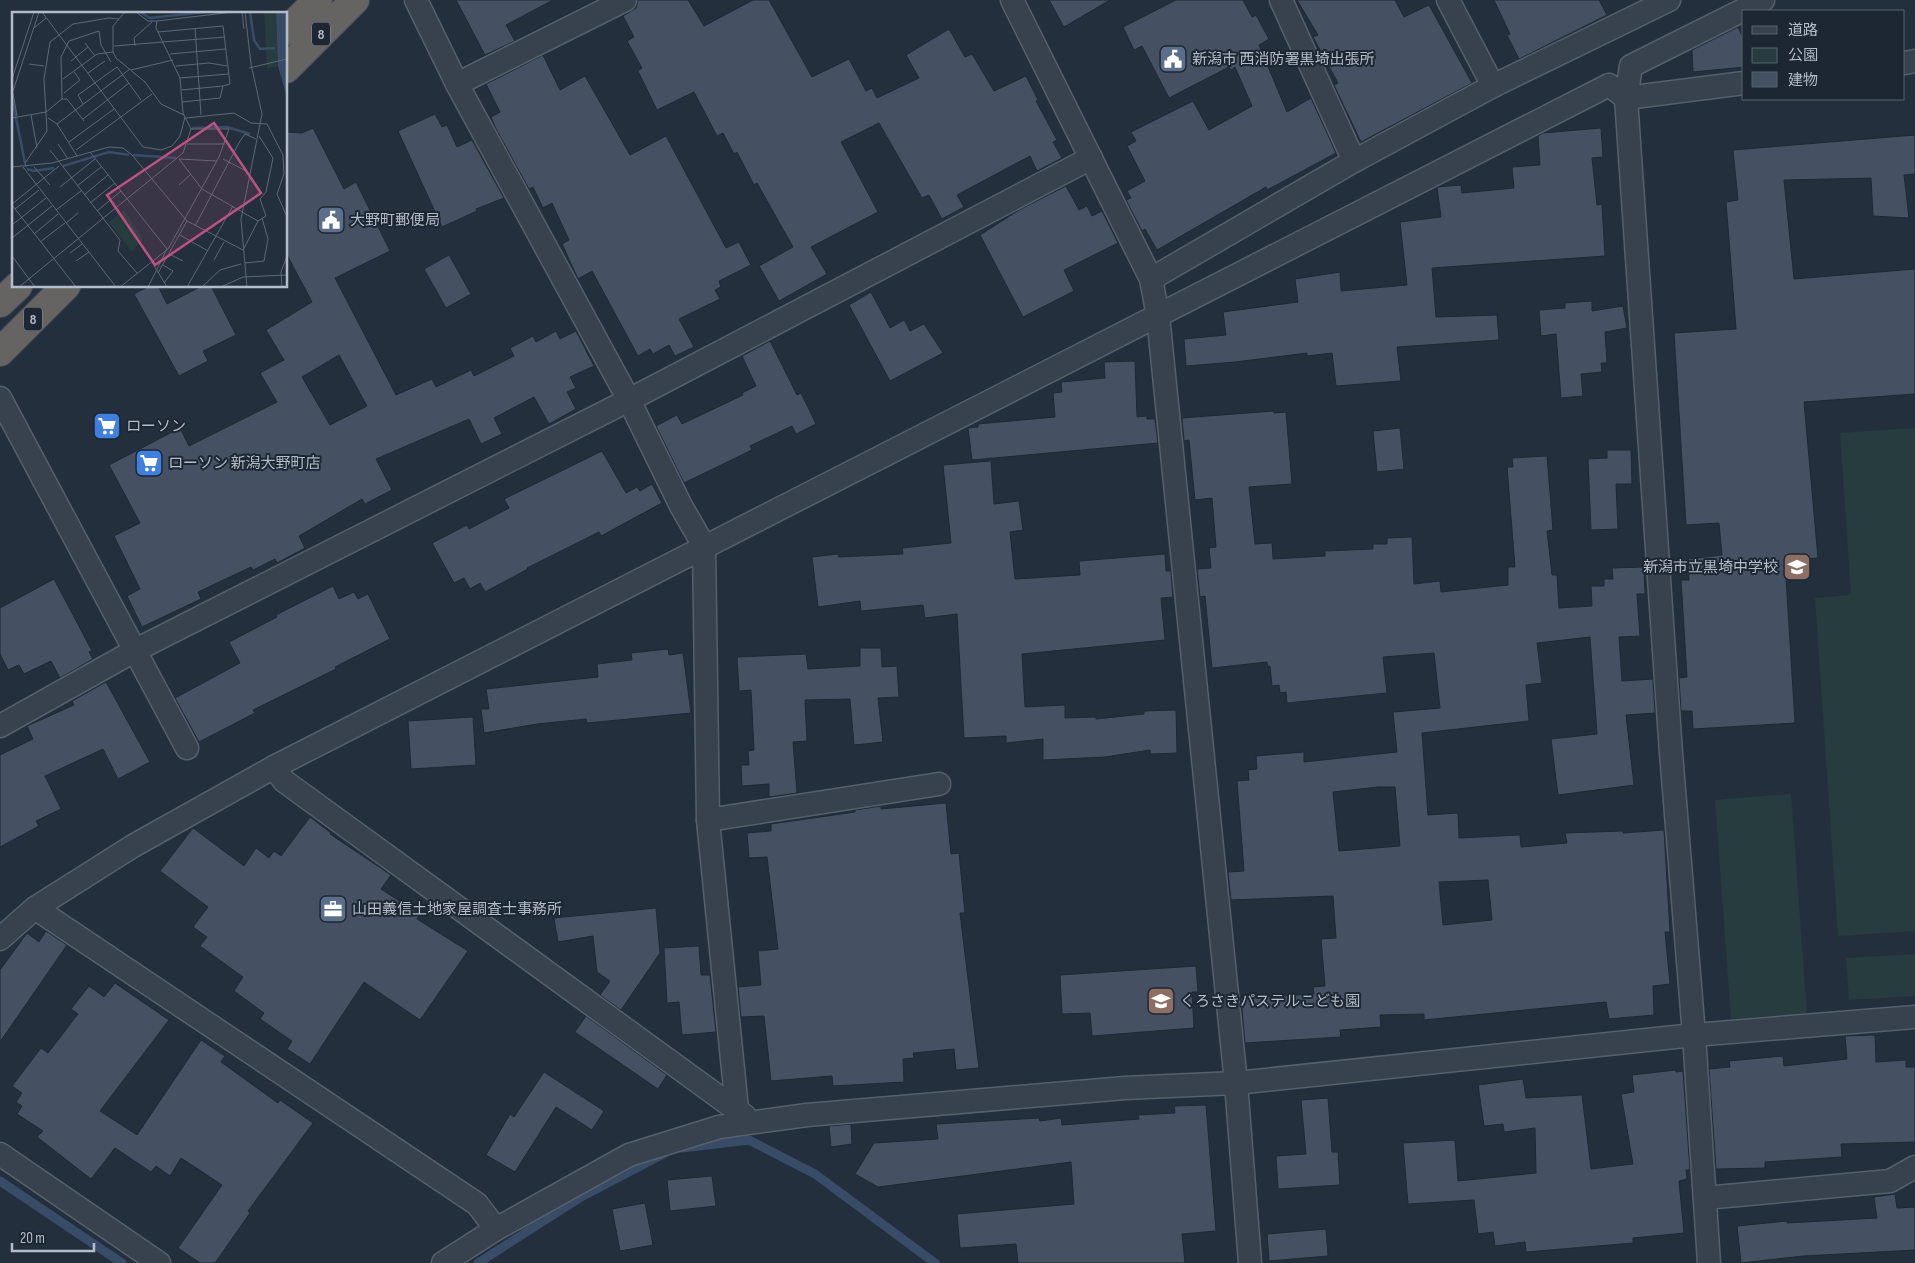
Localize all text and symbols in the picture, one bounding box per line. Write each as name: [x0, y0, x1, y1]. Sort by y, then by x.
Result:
legend: [1742, 10, 1905, 100]
inset map: [12, 12, 288, 288]
text: 道路: [1788, 21, 1818, 40]
road number: 8: [312, 22, 330, 46]
public building icon: 新潟市 西消防署黒埼出張所: [1158, 44, 1188, 74]
text: 公園: [1788, 46, 1818, 65]
place label: 新潟市 西消防署黒埼出張所: [1192, 50, 1374, 69]
text: 建物: [1788, 71, 1818, 90]
public building icon: 大野町郵便局: [316, 205, 346, 235]
place label: 大野町郵便局: [350, 211, 440, 230]
road number: 8: [24, 308, 42, 330]
supermarket icon: ローソン: [92, 411, 122, 441]
place label: ローソン: [126, 417, 186, 436]
supermarket icon: ローソン 新潟大野町店: [134, 448, 164, 478]
place label: ローソン 新潟大野町店: [168, 454, 320, 473]
school or university icon: 新潟市立黒埼中学校: [1782, 552, 1812, 582]
place label: 新潟市立黒埼中学校: [1643, 558, 1778, 577]
office icon: 山田義信土地家屋調査士事務所: [318, 894, 348, 924]
place label: 山田義信土地家屋調査士事務所: [352, 900, 562, 919]
school or university icon: くろさきパステルこども園: [1146, 986, 1176, 1016]
place label: くろさきパステルこども園: [1180, 992, 1360, 1011]
scale bar: [12, 1220, 95, 1252]
text: 20 m: [20, 1229, 45, 1248]

